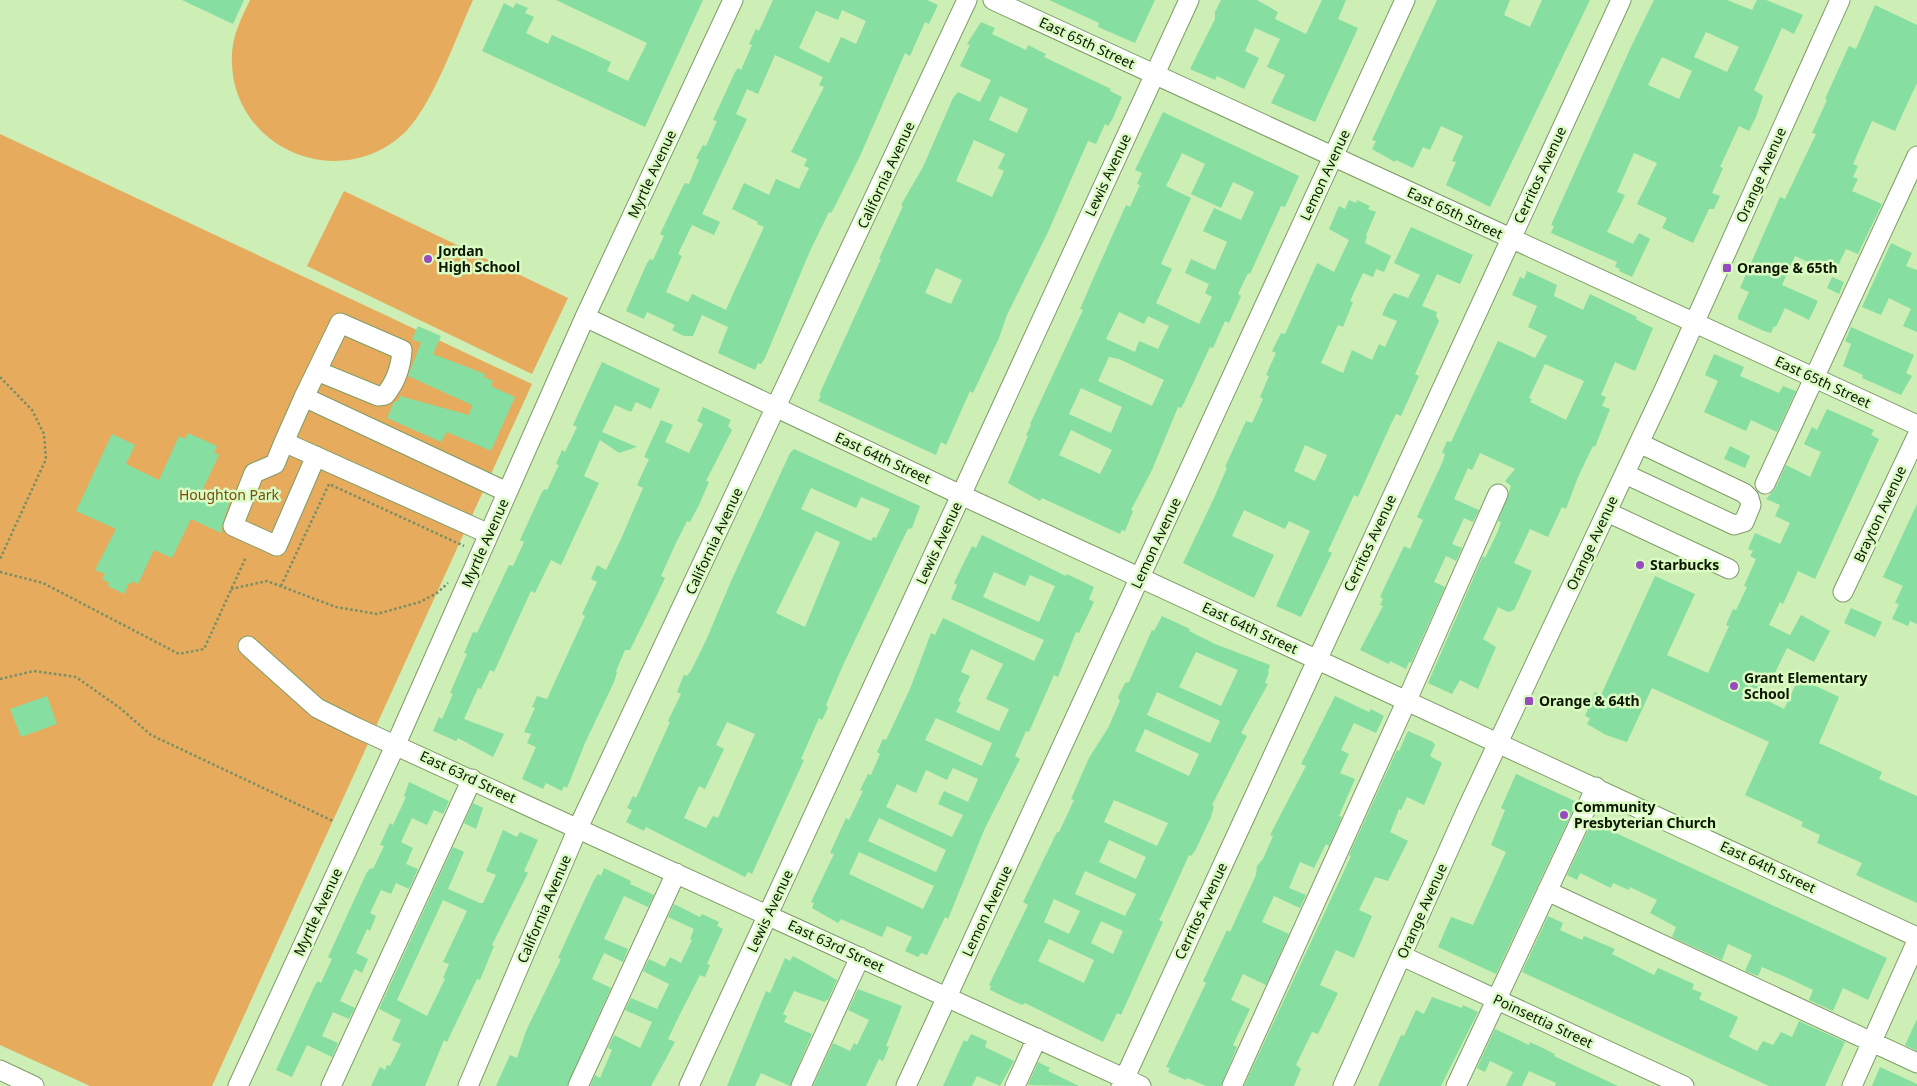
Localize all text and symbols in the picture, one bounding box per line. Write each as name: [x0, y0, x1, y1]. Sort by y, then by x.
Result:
street label: East 65th Street: [1036, 12, 1138, 73]
street label: California Avenue: [852, 118, 919, 231]
street label: Cerritos Avenue: [1509, 123, 1570, 226]
street label: Orange Avenue: [1731, 124, 1790, 225]
street label: Lemon Avenue: [1295, 126, 1354, 223]
street label: Myrtle Avenue: [623, 127, 680, 221]
street label: Lewis Avenue: [1080, 130, 1135, 219]
street label: East 65th Street: [1404, 182, 1506, 243]
place label: Jordan High School: [436, 241, 520, 276]
marker: Jordan High School: [422, 253, 434, 265]
place label: Orange & 65th: [1737, 258, 1838, 277]
marker: Orange & 65th: [1721, 262, 1733, 274]
street label: East 65th Street: [1772, 351, 1874, 412]
street label: East 64th Street: [832, 427, 934, 488]
street label: Brayton Avenue: [1849, 462, 1910, 565]
street label: California Avenue: [680, 484, 747, 597]
park label: Houghton Park: [179, 485, 280, 504]
street label: Cerritos Avenue: [1339, 491, 1400, 594]
street label: Orange Avenue: [1561, 492, 1622, 593]
street label: Lemon Avenue: [1126, 494, 1185, 591]
street label: Myrtle Avenue: [457, 495, 513, 590]
street label: Lewis Avenue: [911, 498, 966, 587]
place label: Starbucks: [1650, 555, 1719, 574]
marker: Starbucks: [1634, 559, 1646, 571]
street label: East 64th Street: [1199, 597, 1301, 658]
place label: Grant Elementary School: [1744, 668, 1868, 703]
marker: Grant Elementary School: [1728, 680, 1740, 692]
place label: Orange & 64th: [1539, 691, 1640, 710]
marker: Orange & 64th: [1523, 695, 1535, 707]
street label: East 63rd Street: [417, 746, 519, 807]
place label: Community Presbyterian Church: [1574, 797, 1716, 832]
marker: Community Presbyterian Church: [1558, 809, 1570, 821]
street label: East 64th Street: [1717, 836, 1819, 897]
street label: California Avenue: [512, 852, 575, 966]
street label: Cerritos Avenue: [1170, 859, 1231, 962]
street label: Orange Avenue: [1392, 860, 1451, 961]
street label: Lemon Avenue: [957, 862, 1016, 959]
street label: Myrtle Avenue: [289, 865, 346, 959]
street label: Lewis Avenue: [742, 866, 797, 955]
street label: East 63rd Street: [785, 915, 887, 976]
street label: Poinsettia Street: [1490, 989, 1596, 1052]

